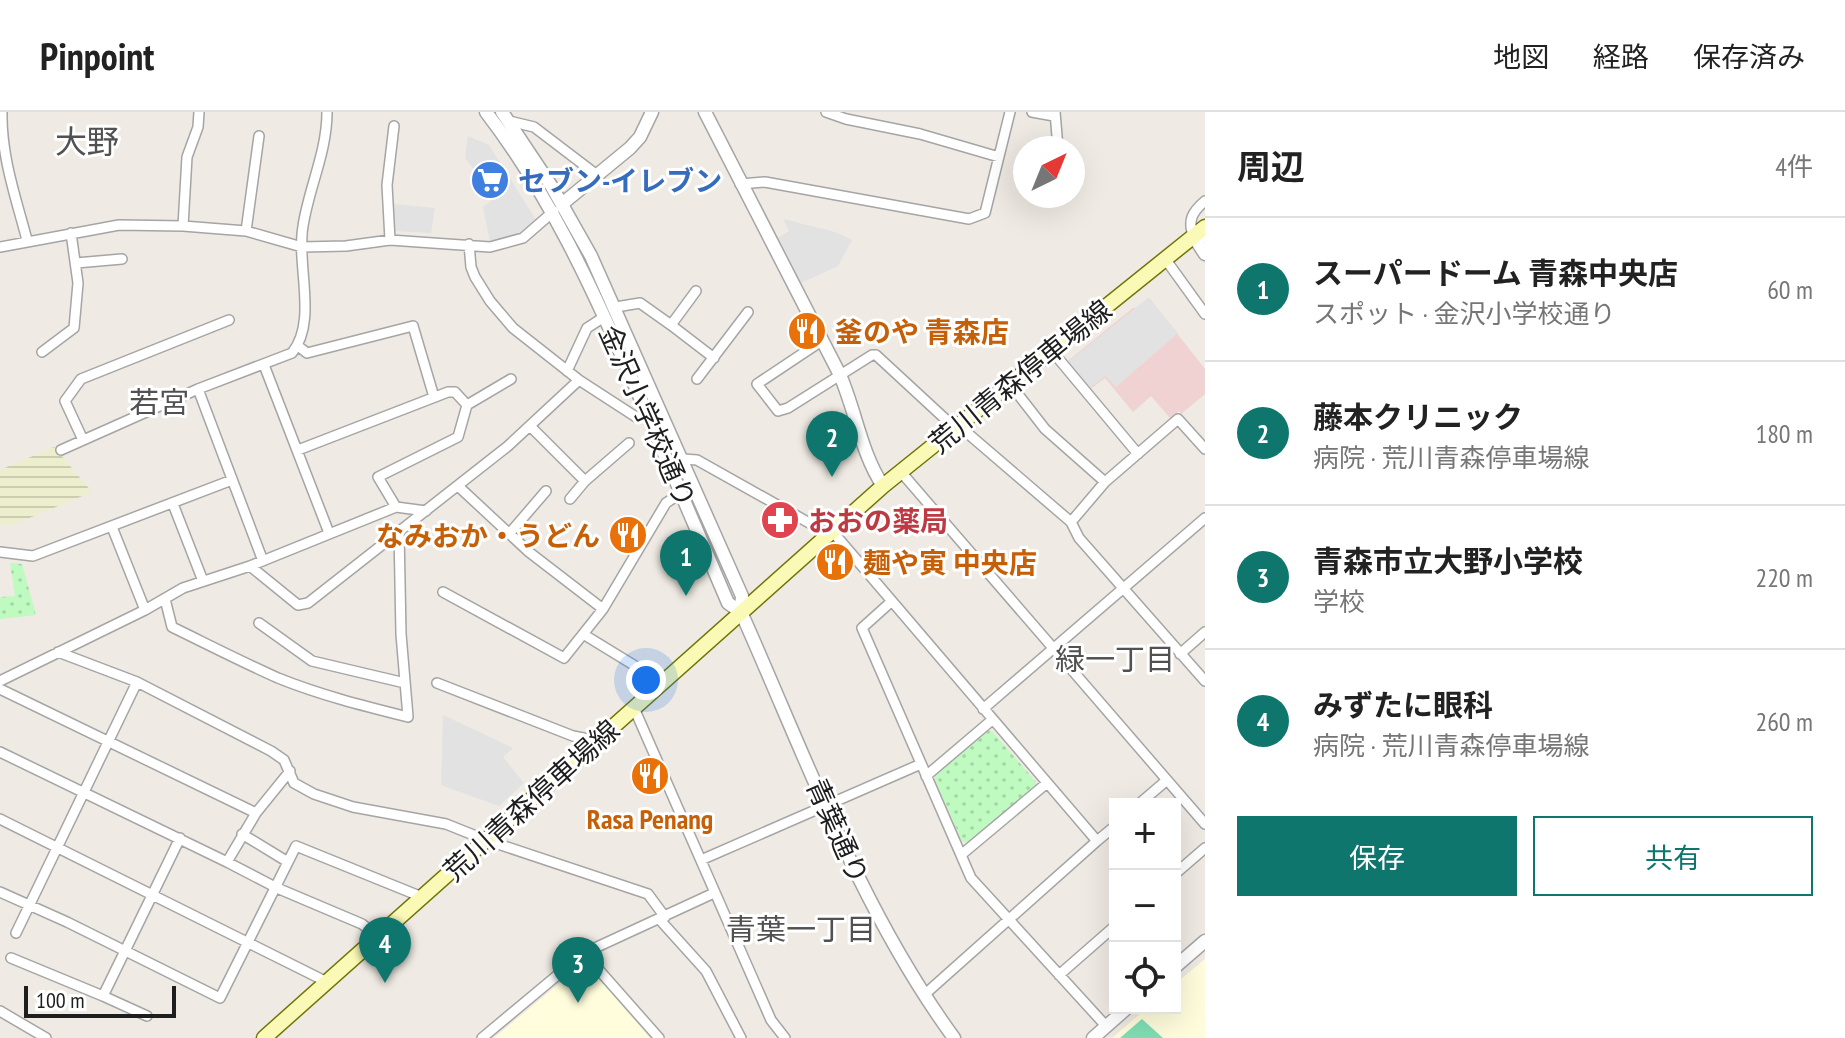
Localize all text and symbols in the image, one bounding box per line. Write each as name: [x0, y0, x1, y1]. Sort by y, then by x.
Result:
text: Pinpoint: [40, 31, 154, 80]
text: 地図: [1493, 38, 1549, 75]
text: 経路: [1593, 38, 1649, 75]
text: 保存済み: [1693, 38, 1805, 75]
district label: 大野: [55, 120, 119, 162]
north arrow: [1013, 136, 1085, 208]
text: 周辺: [1237, 144, 1305, 188]
text: 4件: [1775, 150, 1813, 183]
supermarket icon: セブン-イレブン: [469, 159, 511, 201]
place label: セブン-イレブン: [518, 162, 722, 199]
text: スーパードーム 青森中央店: [1313, 253, 1678, 292]
text: 1: [1257, 273, 1269, 306]
text: 60 m: [1767, 273, 1813, 306]
street label: 荒川青森停車場線: [921, 291, 1119, 461]
text: スポット · 金沢小学校通り: [1313, 297, 1616, 330]
restaurant icon: 釜のや 青森店: [786, 310, 828, 352]
place label: 釜のや 青森店: [835, 313, 1009, 350]
street label: 金沢小学校通り: [591, 319, 705, 513]
district label: 若宮: [129, 382, 189, 421]
text: 藤本クリニック: [1313, 397, 1523, 436]
pin: 2: [806, 411, 858, 477]
text: 2: [1257, 417, 1269, 450]
text: 180 m: [1755, 417, 1813, 450]
text: 病院 · 荒川青森停車場線: [1313, 441, 1590, 474]
pharmacy icon: おおの薬局: [759, 499, 801, 541]
place label: おおの薬局: [808, 502, 948, 539]
restaurant icon: なみおか・うどん: [607, 514, 649, 556]
place label: なみおか・うどん: [376, 517, 600, 554]
pin: 1: [660, 530, 712, 596]
restaurant icon: 麺や寅 中央店: [814, 541, 856, 583]
text: 青森市立大野小学校: [1313, 541, 1583, 580]
place label: 麺や寅 中央店: [863, 544, 1037, 581]
text: 3: [1257, 561, 1269, 594]
text: 220 m: [1755, 561, 1813, 594]
text: 学校: [1313, 585, 1365, 618]
district label: 緑一丁目: [1055, 639, 1175, 678]
your location: [626, 660, 666, 700]
text: みずたに眼科: [1313, 685, 1493, 724]
text: 4: [1257, 705, 1269, 738]
text: 260 m: [1755, 705, 1813, 738]
street label: 荒川青森停車場線: [435, 711, 627, 889]
text: 病院 · 荒川青森停車場線: [1313, 729, 1590, 762]
restaurant icon: Rasa Penang: [629, 755, 671, 797]
street label: 青葉通り: [798, 772, 878, 890]
map controls: [1109, 798, 1181, 1014]
button: +: [1109, 798, 1181, 870]
place label: Rasa Penang: [587, 800, 713, 837]
button: 保存: [1237, 816, 1517, 896]
button: 共有: [1533, 816, 1813, 896]
button: −: [1109, 870, 1181, 942]
district label: 青葉一丁目: [726, 909, 876, 948]
pin: 4: [359, 917, 411, 983]
pin: 3: [552, 937, 604, 1003]
button: locate: [1109, 942, 1181, 1014]
scale bar: [24, 982, 176, 1018]
text: 100 m: [36, 986, 85, 1014]

